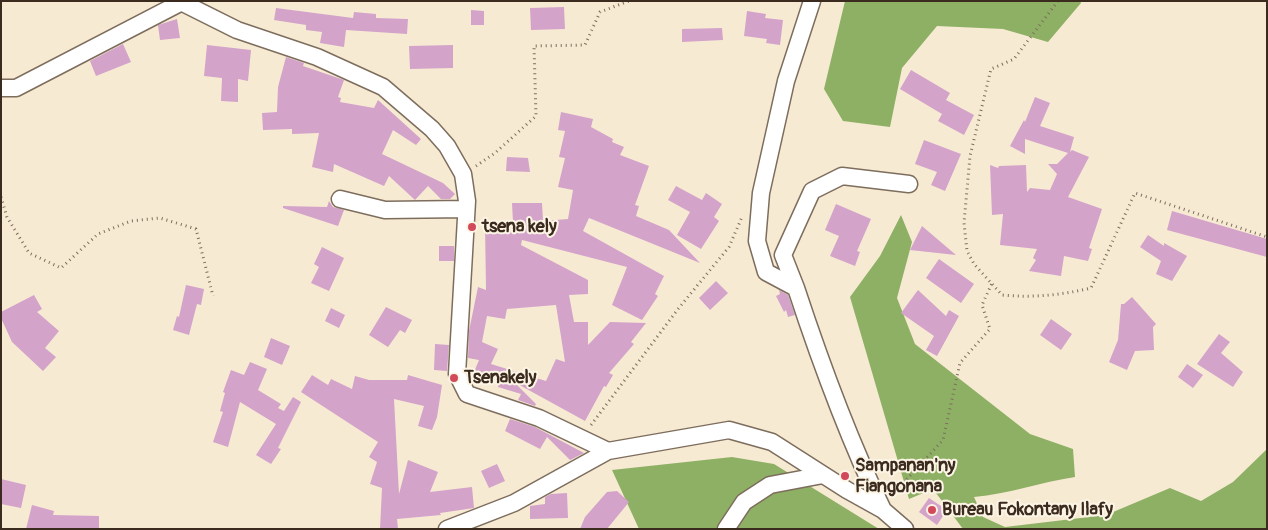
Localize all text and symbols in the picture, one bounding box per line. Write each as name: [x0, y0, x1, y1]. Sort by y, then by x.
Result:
place label: tsena kely: [482, 216, 557, 238]
marker: tsena kely: [466, 221, 478, 233]
place label: Tsenakely: [464, 367, 537, 389]
marker: Tsenakely: [448, 372, 460, 384]
place label: Sampanan'ny Fiangonana: [855, 455, 955, 498]
marker: Sampanan'ny Fiangonana: [839, 470, 851, 482]
place label: Bureau Fokontany Ilafy: [942, 499, 1113, 521]
marker: Bureau Fokontany Ilafy: [926, 504, 938, 516]

